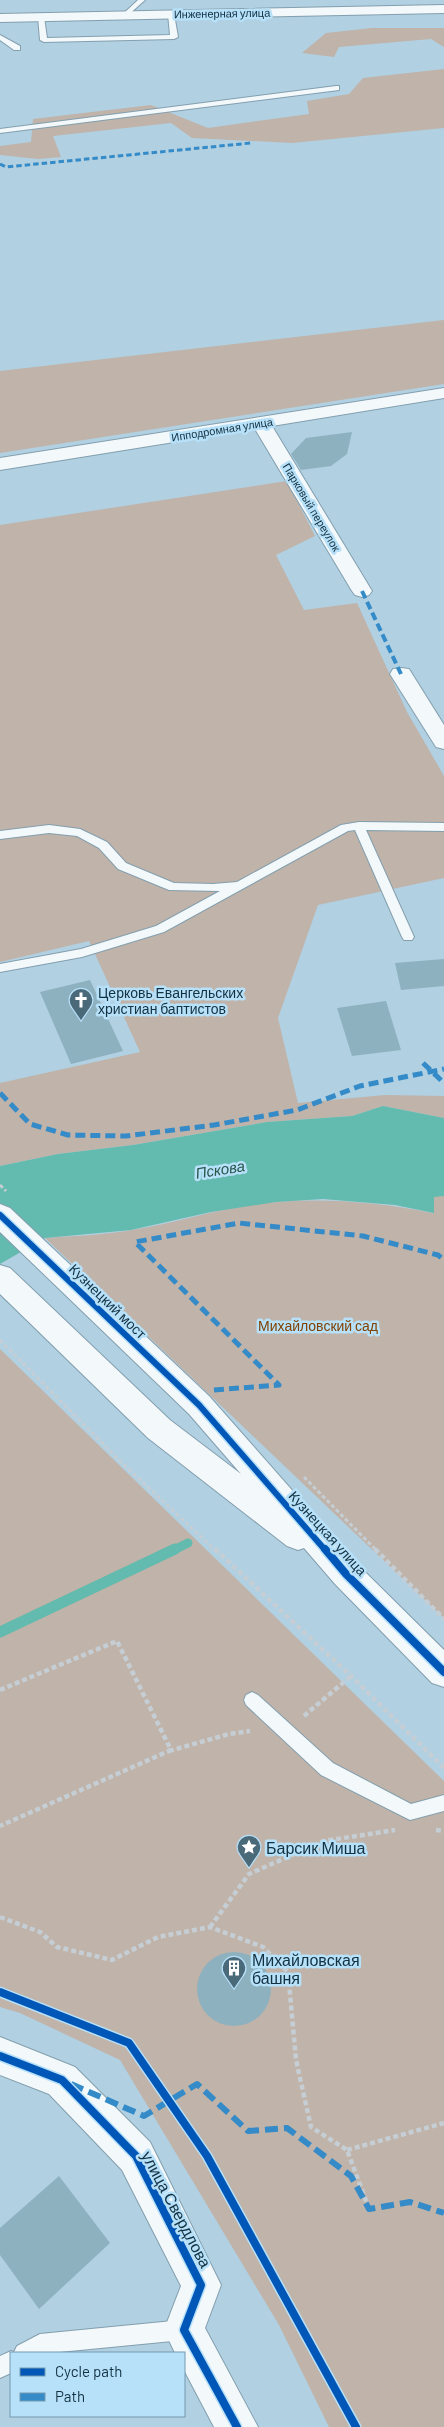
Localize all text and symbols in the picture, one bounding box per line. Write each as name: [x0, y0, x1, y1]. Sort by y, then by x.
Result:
street label: Инженерная улица: [174, 6, 271, 20]
street label: Ипподромная улица: [170, 414, 275, 443]
street label: Парковый переулок: [281, 461, 343, 553]
place label: Церковь Евангельских христиан баптистов: [98, 984, 243, 1017]
church icon: Церковь Евангельских христиан баптистов: [68, 987, 94, 1021]
water label: Пскова: [194, 1156, 246, 1182]
street label: Кузнецкий мост: [66, 1260, 150, 1342]
park label: Михайловский сад: [258, 1317, 378, 1334]
street label: Кузнецкая улица: [285, 1487, 371, 1579]
place icon: Барсик Миша: [236, 1834, 262, 1868]
place label: Барсик Миша: [266, 1838, 366, 1857]
place label: Михайловская башня: [252, 1950, 360, 1987]
building icon: Михайловская башня: [221, 1955, 247, 1989]
street label: улица Свердлова: [138, 2147, 216, 2271]
legend: [10, 2352, 185, 2417]
text: Cycle path: [55, 2362, 122, 2380]
text: Path: [55, 2387, 85, 2405]

